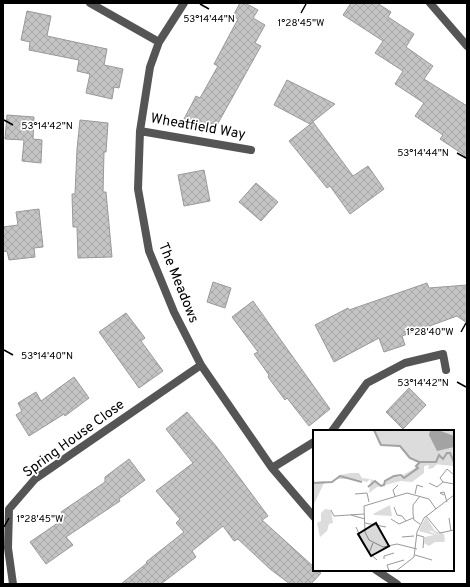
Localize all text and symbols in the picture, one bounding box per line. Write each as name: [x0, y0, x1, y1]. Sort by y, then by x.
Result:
text: 53°14'44"N: [183, 13, 235, 26]
text: 1°28'45"W: [277, 17, 325, 30]
street label: Wheatfield Way: [149, 110, 247, 144]
text: 53°14'42"N: [21, 120, 73, 133]
text: 53°14'44"N: [397, 147, 449, 160]
street label: The Meadows: [154, 240, 202, 326]
text: 1°28'40"W: [406, 326, 454, 339]
text: 53°14'40"N: [21, 350, 73, 363]
text: 53°14'42"N: [397, 377, 449, 390]
street label: Spring House Close: [20, 396, 128, 482]
inset map: [313, 430, 454, 571]
text: 1°28'45"W: [16, 513, 64, 526]

